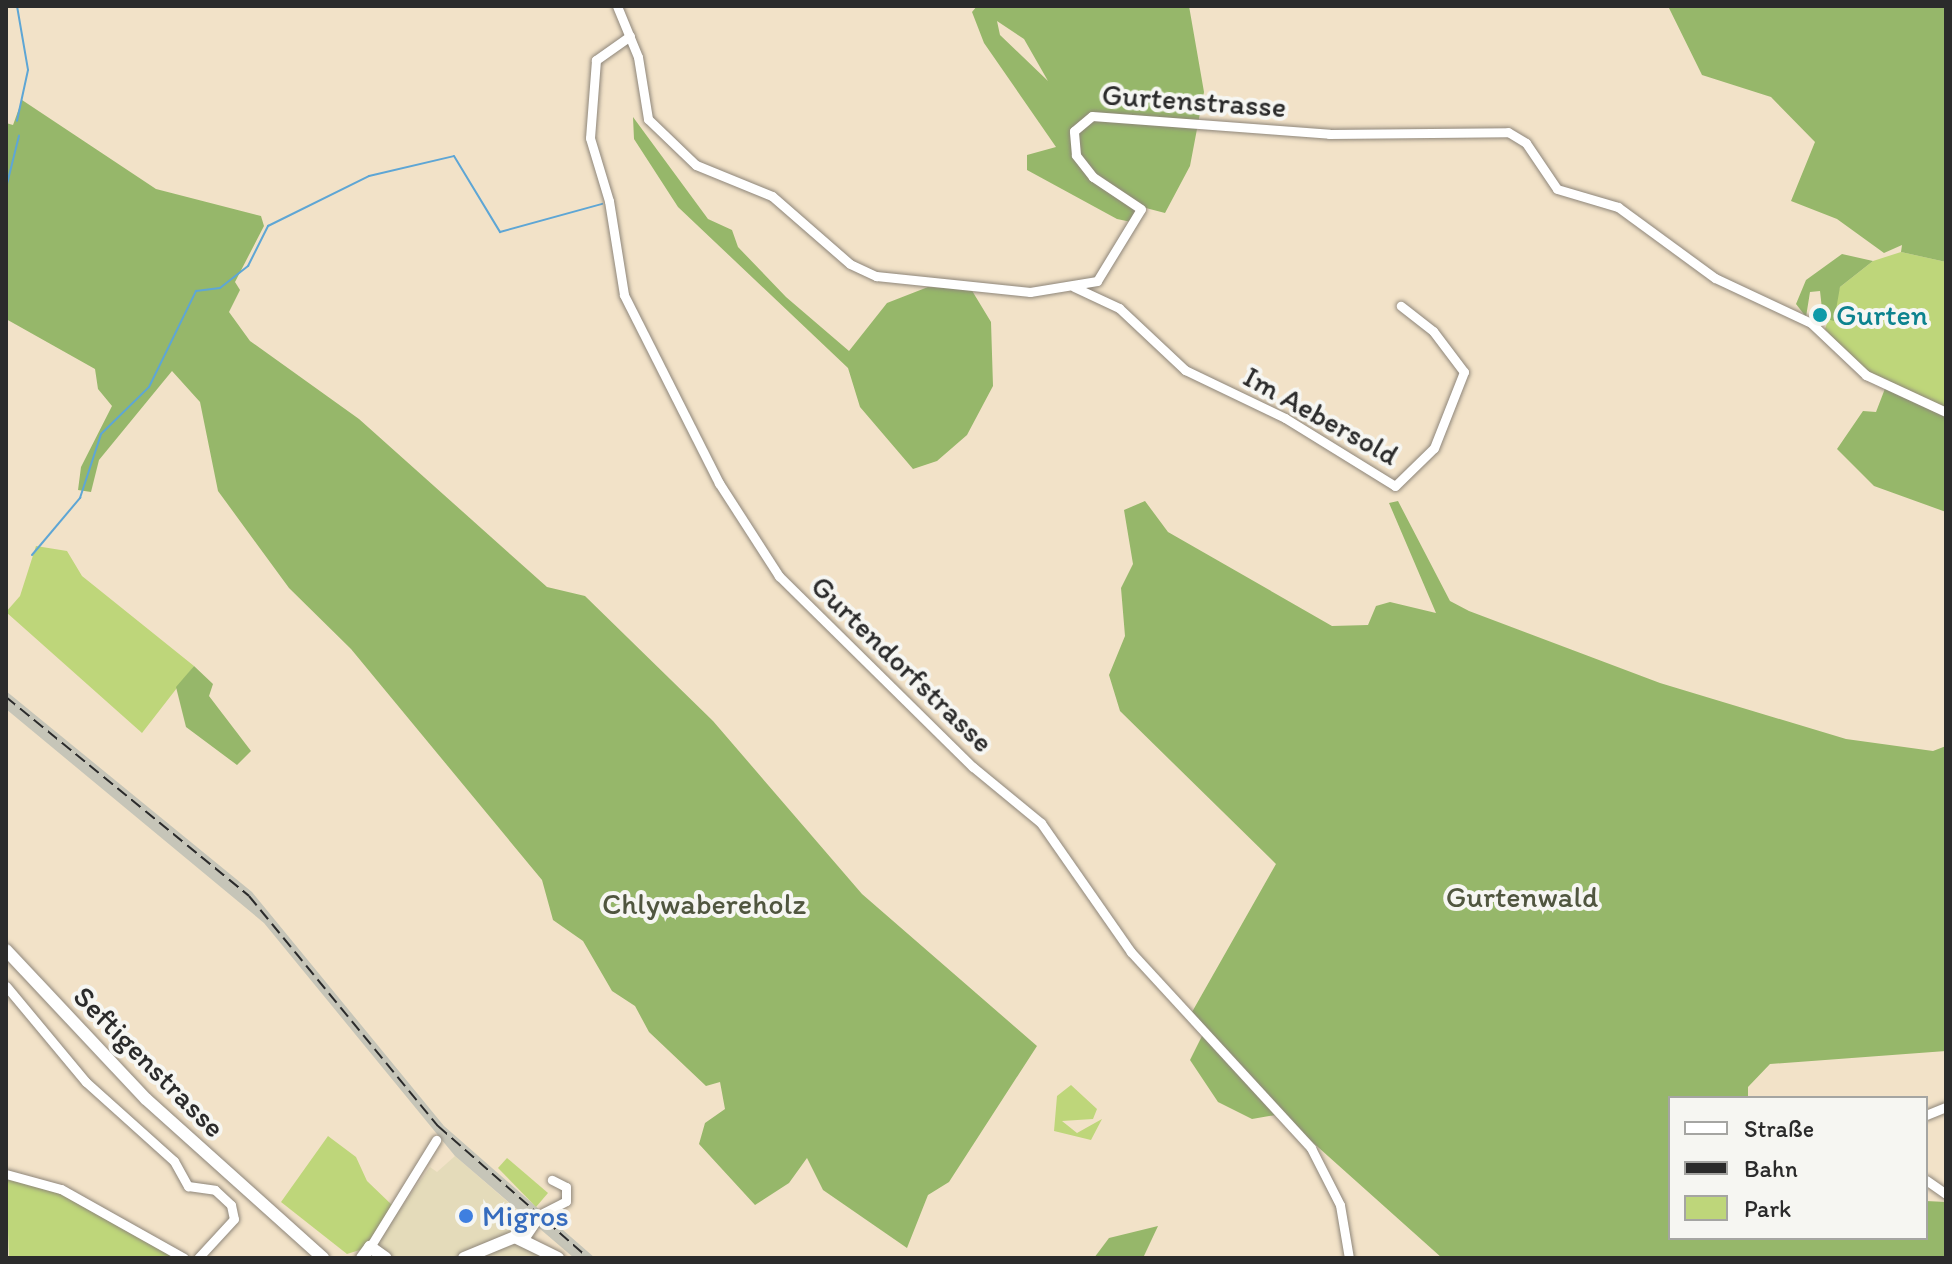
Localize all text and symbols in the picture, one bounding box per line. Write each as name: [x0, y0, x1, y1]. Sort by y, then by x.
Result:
street label: Gurtenstrasse: [1101, 77, 1287, 125]
place label: Gurten: [1836, 297, 1928, 333]
marker: Gurten: [1811, 306, 1829, 324]
street label: Im Aebersold: [1237, 359, 1405, 473]
street label: Gurtendorfstrasse: [803, 568, 1001, 760]
park label: Gurtenwald: [1446, 879, 1598, 915]
park label: Chlywabereholz: [602, 886, 806, 922]
street label: Seftigenstrasse: [66, 979, 232, 1145]
legend: [1668, 1096, 1928, 1240]
text: Straße: [1744, 1114, 1814, 1143]
text: Bahn: [1744, 1154, 1798, 1183]
text: Park: [1744, 1194, 1791, 1223]
place label: Migros: [482, 1198, 569, 1234]
marker: Migros: [457, 1207, 475, 1225]

